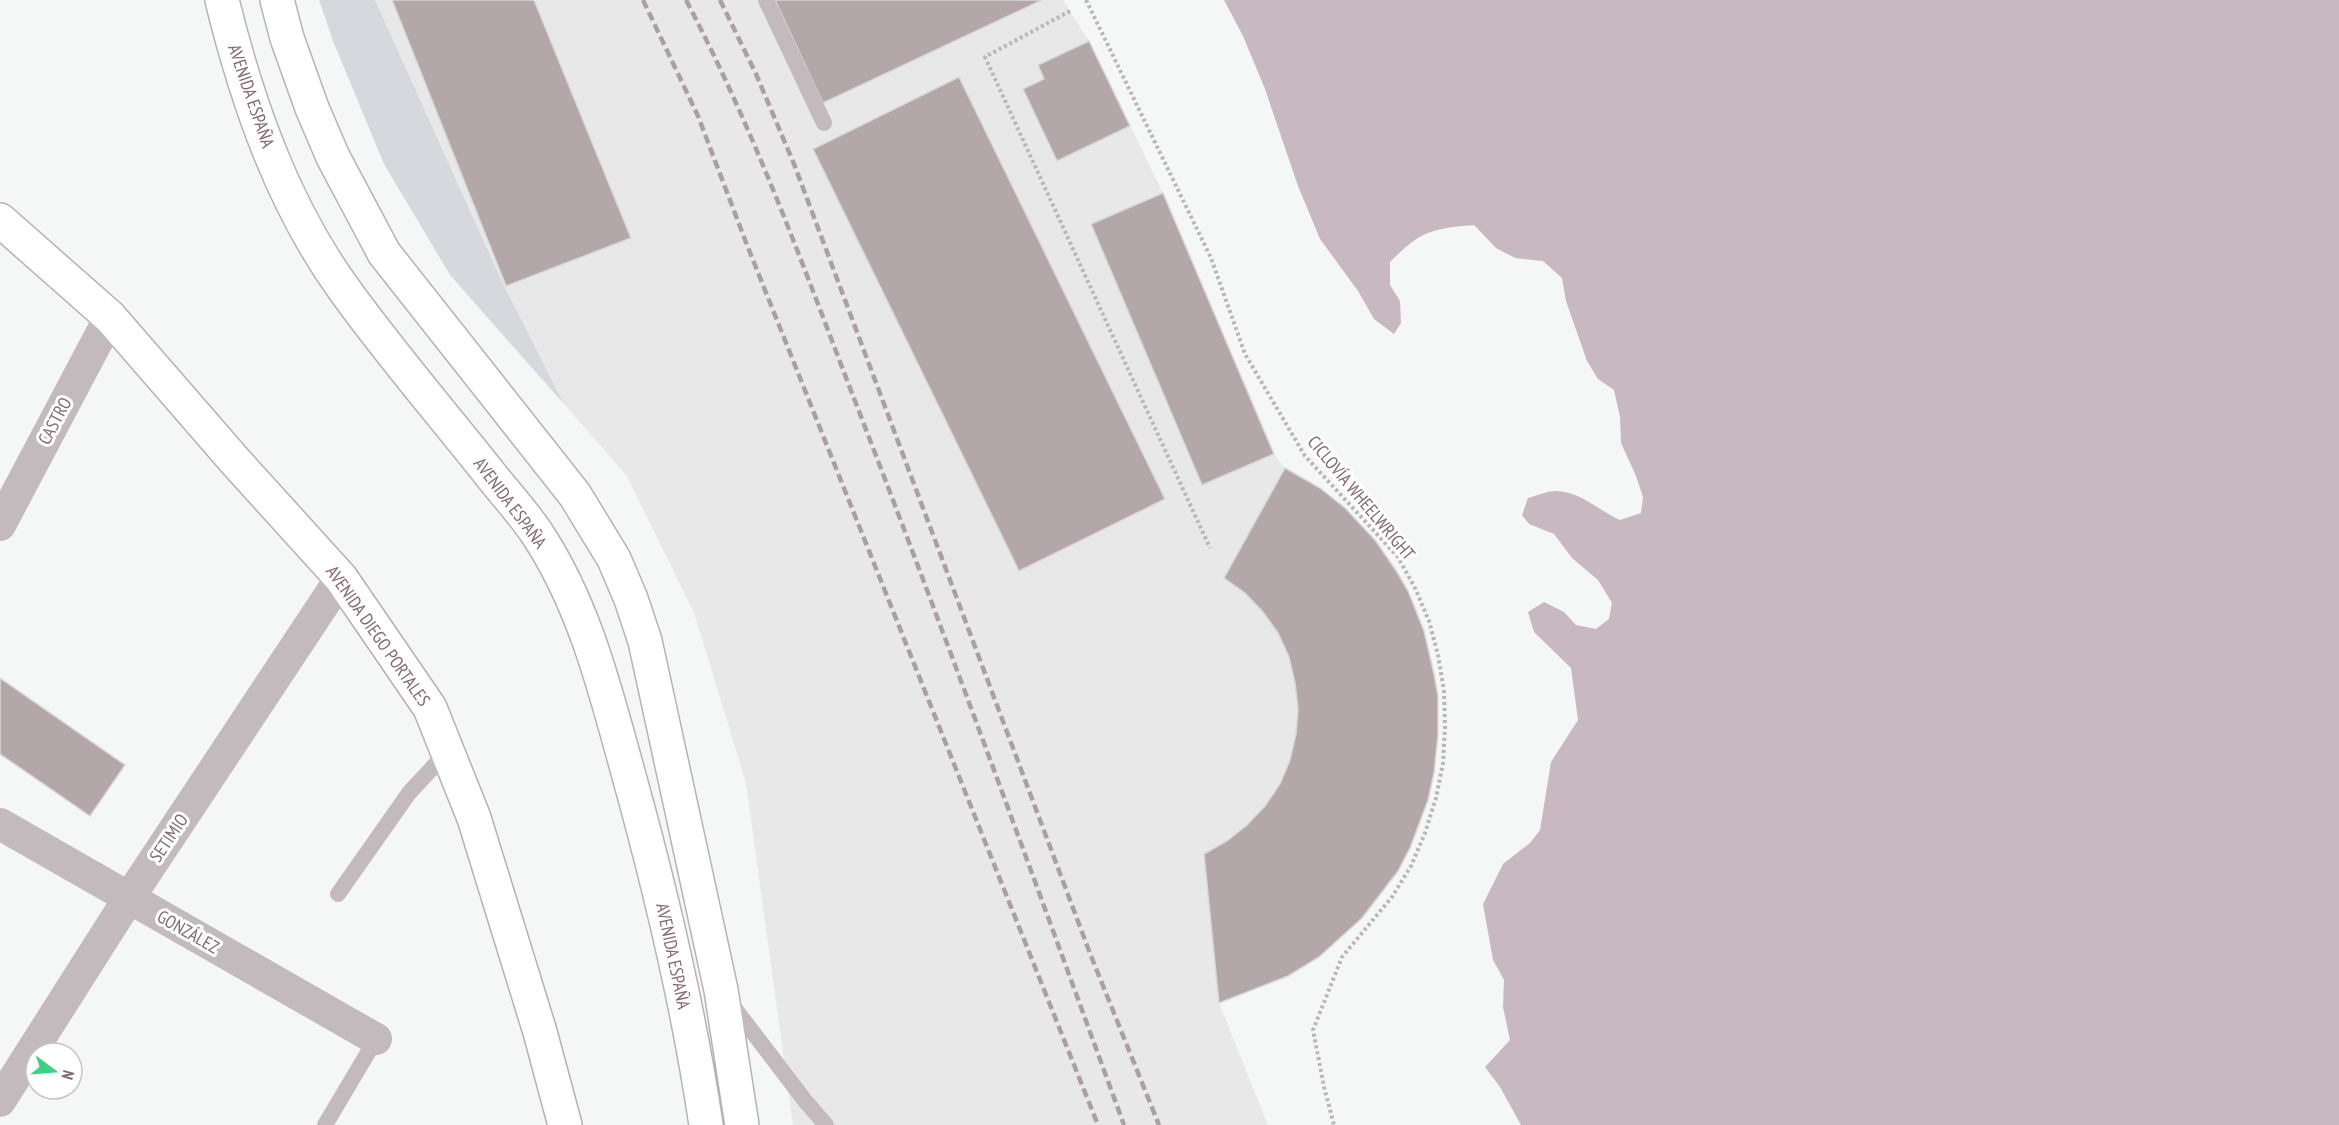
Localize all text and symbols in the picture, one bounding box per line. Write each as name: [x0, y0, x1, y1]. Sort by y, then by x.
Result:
street label: AVENIDA ESPAÑA: [223, 41, 280, 151]
street label: CASTRO: [33, 393, 77, 448]
street label: CICLOVÍA WHEELWRIGHT: [1303, 431, 1420, 565]
street label: AVENIDA ESPAÑA: [469, 453, 552, 553]
street label: AVENIDA DIEGO PORTALES: [321, 561, 436, 711]
street label: SETIMIO: [144, 809, 193, 866]
street label: AVENIDA ESPAÑA: [651, 901, 696, 1012]
street label: GONZÁLEZ: [153, 905, 223, 958]
north arrow: [24, 1041, 84, 1101]
text: N: [58, 1068, 79, 1082]

